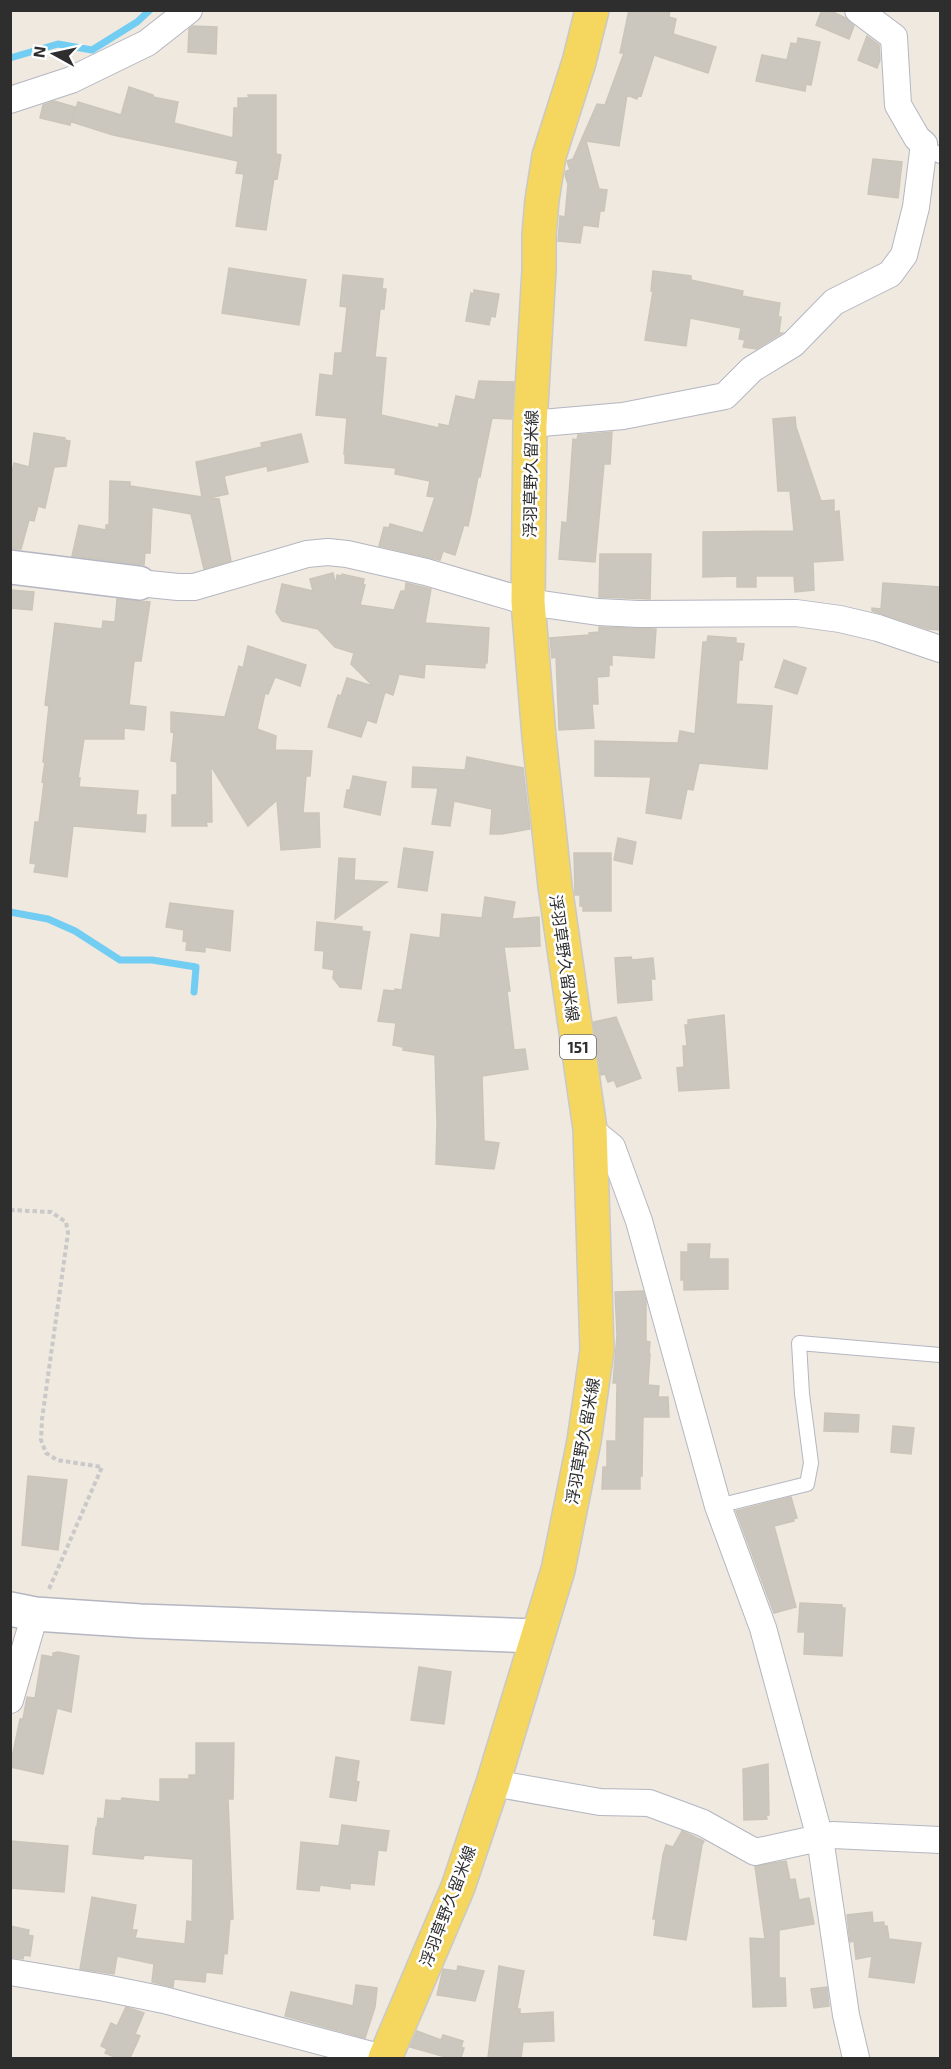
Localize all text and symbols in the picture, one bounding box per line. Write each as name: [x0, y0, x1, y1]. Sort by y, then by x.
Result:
north arrow: [24, 24, 84, 84]
text: N: [28, 45, 49, 59]
street label: 浮羽草野久留米線: [519, 410, 541, 538]
street label: 浮羽草野久留米線: [547, 893, 583, 1023]
road number: 151: [560, 1035, 596, 1059]
street label: 浮羽草野久留米線: [562, 1376, 602, 1506]
street label: 浮羽草野久留米線: [415, 1843, 479, 1969]

